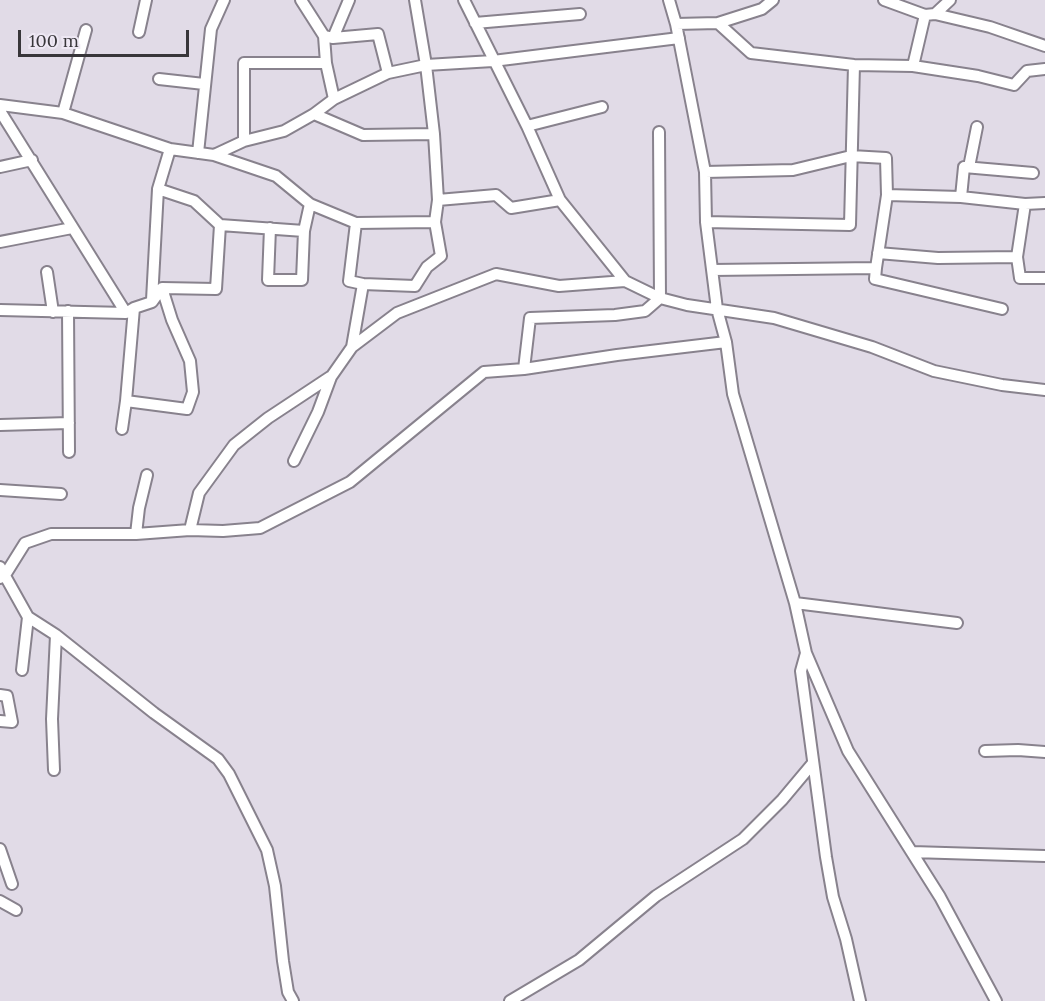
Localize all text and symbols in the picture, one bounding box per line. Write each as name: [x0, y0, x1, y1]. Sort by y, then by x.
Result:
scale bar: [21, 18, 192, 56]
text: 100 m: [29, 29, 79, 52]

